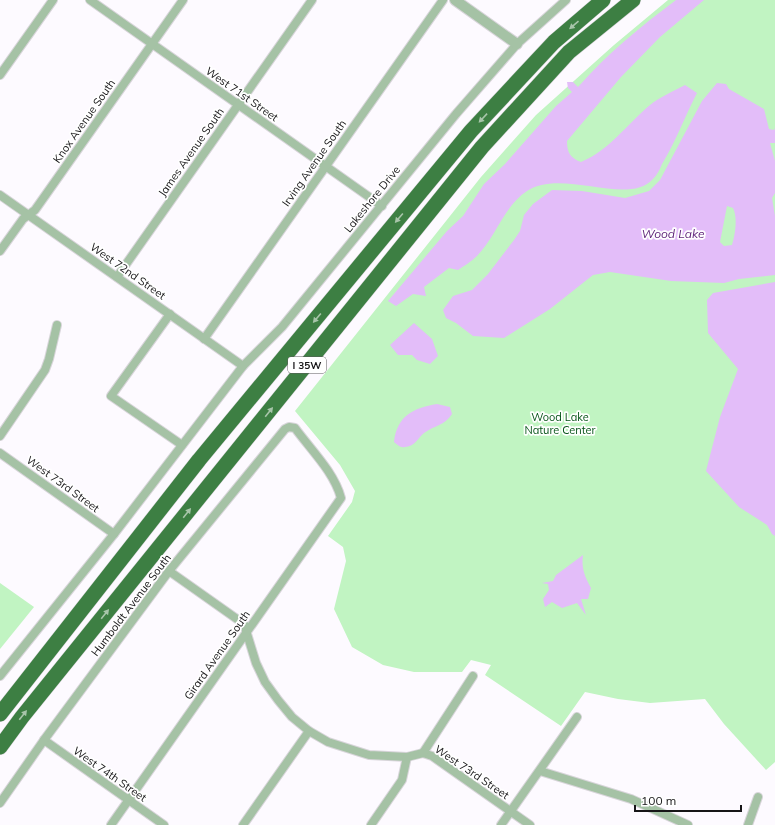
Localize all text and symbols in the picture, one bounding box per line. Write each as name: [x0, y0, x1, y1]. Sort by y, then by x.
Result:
one-way arrow: [568, 21, 579, 30]
street label: West 71st Street: [203, 64, 281, 124]
street label: Knox Avenue South: [50, 76, 118, 166]
street label: James Avenue South: [155, 105, 227, 199]
one-way arrow: [479, 114, 488, 123]
street label: Irving Avenue South: [279, 117, 349, 209]
street label: Lakeshore Drive: [341, 163, 403, 235]
one-way arrow: [395, 213, 404, 223]
water label: Wood Lake: [642, 226, 705, 241]
street label: West 72nd Street: [87, 240, 169, 302]
one-way arrow: [312, 313, 321, 324]
road number: I 35W: [288, 357, 326, 373]
one-way arrow: [264, 407, 273, 418]
park label: Wood Lake Nature Center: [524, 410, 596, 437]
street label: West 73rd Street: [24, 453, 102, 515]
one-way arrow: [182, 508, 191, 519]
street label: Humboldt Avenue South: [88, 551, 174, 659]
street label: Girard Avenue South: [181, 608, 253, 702]
one-way arrow: [100, 609, 109, 620]
one-way arrow: [19, 710, 27, 721]
street label: West 73rd Street: [432, 742, 512, 802]
street label: West 74th Street: [71, 743, 150, 805]
scale bar: [635, 787, 741, 813]
text: 100 m: [641, 793, 676, 808]

